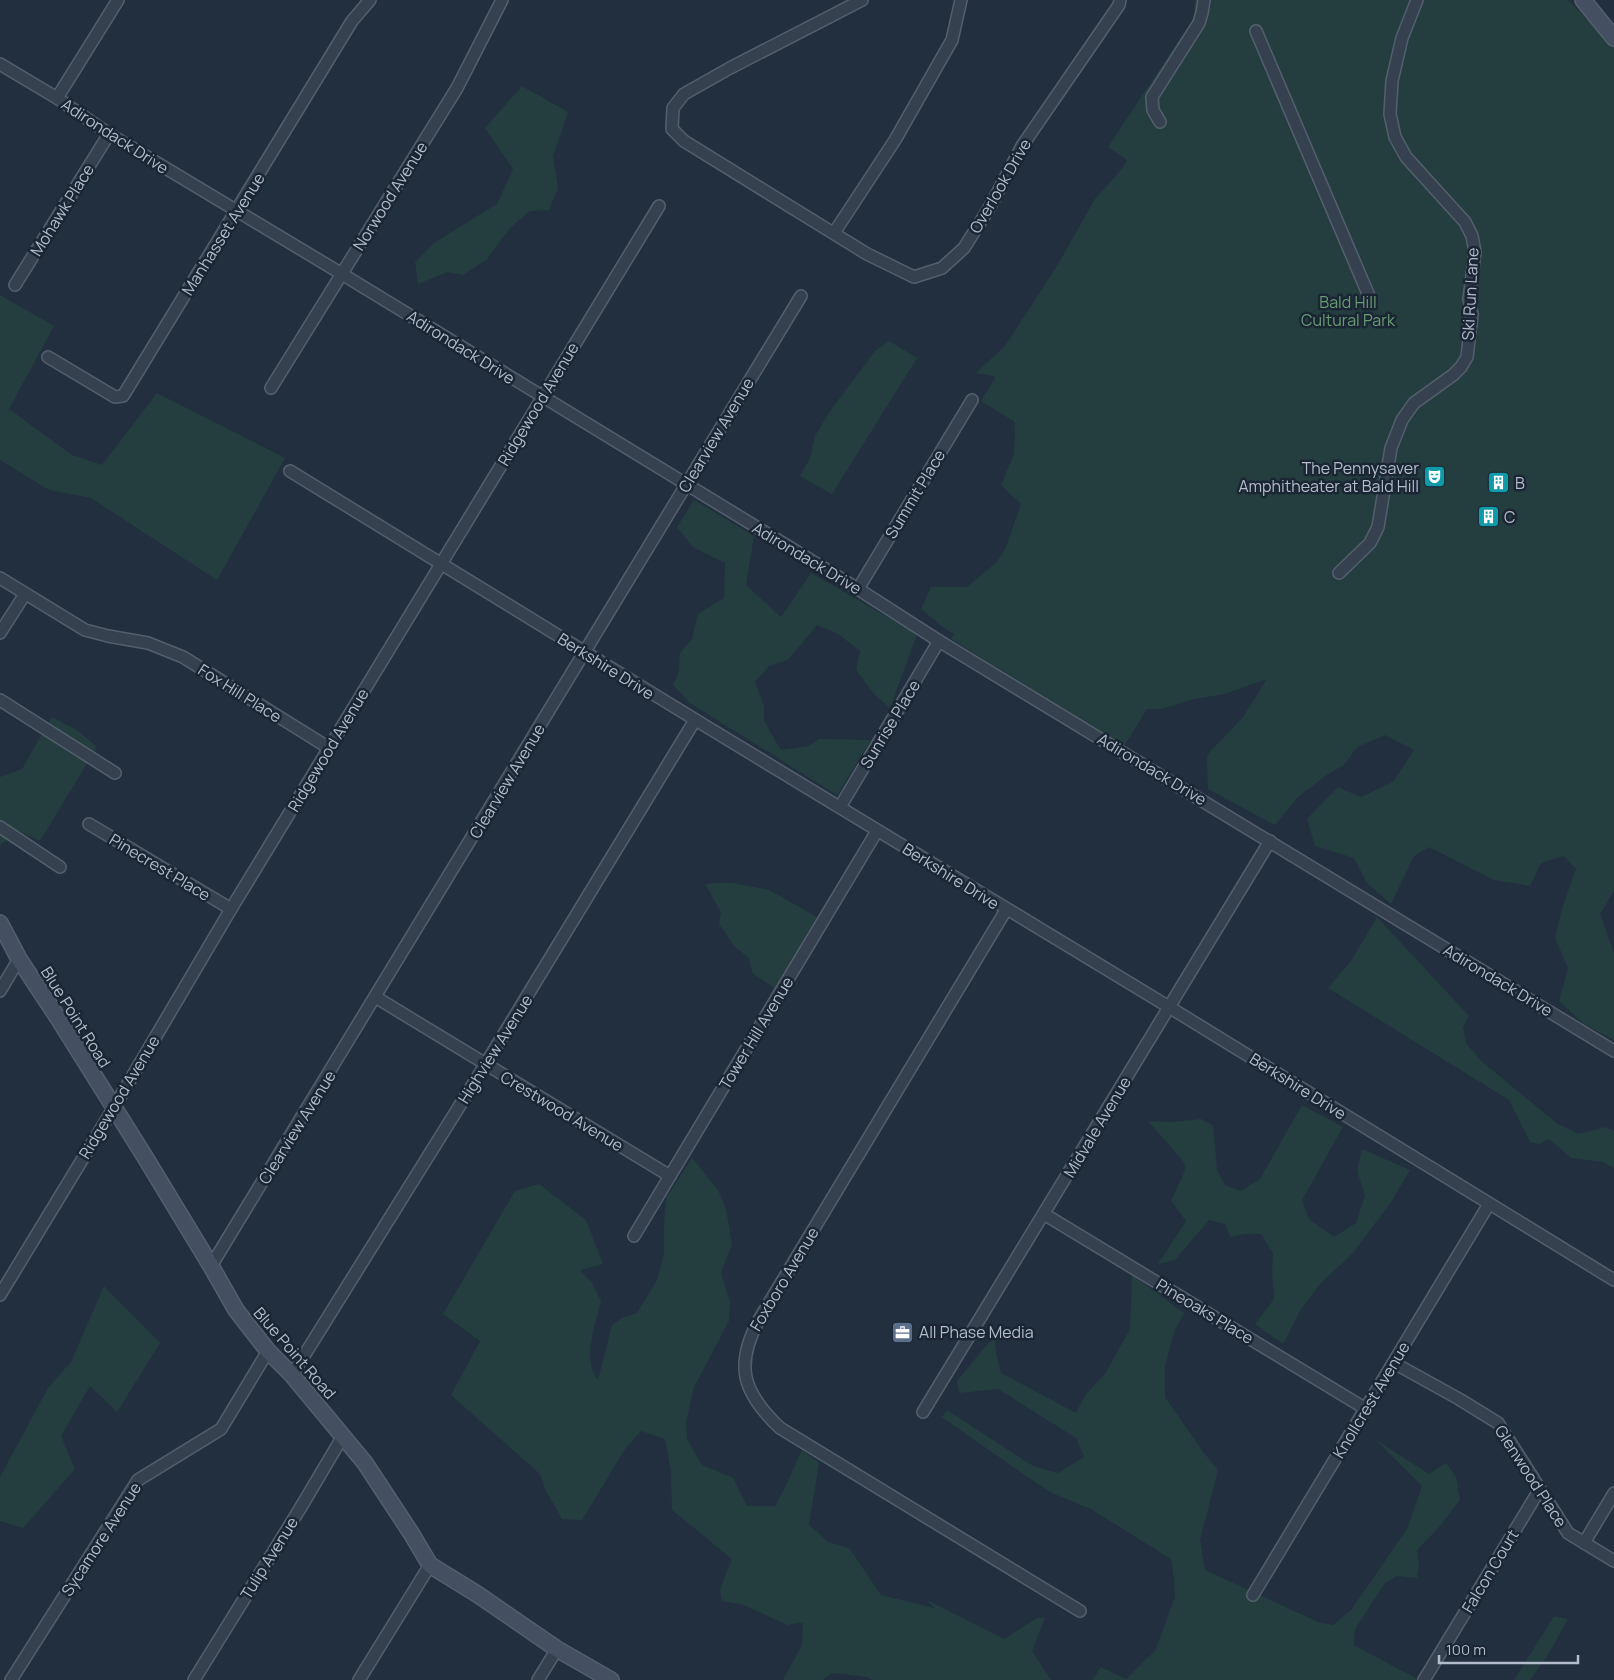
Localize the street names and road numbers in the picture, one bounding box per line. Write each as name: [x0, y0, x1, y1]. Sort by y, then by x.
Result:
street label: Adirondack Drive: [57, 93, 173, 179]
street label: Overlook Drive: [964, 135, 1036, 237]
street label: Norwood Avenue: [348, 137, 432, 255]
street label: Mohawk Place: [25, 160, 99, 260]
street label: Manhasset Avenue: [176, 168, 270, 300]
street label: Ski Run Lane: [1457, 247, 1483, 341]
street label: Adirondack Drive: [403, 305, 519, 389]
street label: Ridgewood Avenue: [492, 338, 584, 470]
street label: Clearview Avenue: [673, 374, 759, 496]
street label: Summit Place: [880, 445, 950, 543]
street label: Adirondack Drive: [748, 517, 866, 599]
street label: Berkshire Drive: [554, 628, 658, 704]
street label: Fox Hill Place: [194, 659, 286, 727]
street label: Sunrise Place: [855, 676, 925, 772]
street label: Ridgewood Avenue: [282, 684, 374, 816]
street label: Clearview Avenue: [464, 720, 550, 842]
street label: Adirondack Drive: [1093, 728, 1211, 810]
street label: Pinecrest Place: [105, 828, 215, 906]
street label: Berkshire Drive: [899, 838, 1003, 914]
street label: Adirondack Drive: [1439, 939, 1557, 1021]
street label: Blue Point Road: [36, 962, 116, 1072]
street label: Tower Hill Avenue: [714, 973, 798, 1093]
street label: Highview Avenue: [453, 990, 537, 1108]
street label: Ridgewood Avenue: [73, 1031, 165, 1163]
street label: Berkshire Drive: [1246, 1048, 1350, 1124]
street label: Clearview Avenue: [253, 1066, 341, 1188]
street label: Crestwood Avenue: [497, 1066, 627, 1156]
street label: Midvale Avenue: [1058, 1072, 1136, 1182]
street label: Foxboro Avenue: [744, 1223, 824, 1335]
street label: Pineoaks Place: [1152, 1273, 1258, 1349]
street label: Blue Point Road: [249, 1302, 341, 1404]
street label: Knollcrest Avenue: [1327, 1338, 1415, 1462]
street label: Glenwood Place: [1490, 1421, 1572, 1531]
street label: Sycamore Avenue: [56, 1478, 146, 1600]
street label: Tulip Avenue: [235, 1513, 303, 1603]
street label: Falcon Court: [1456, 1525, 1524, 1617]

